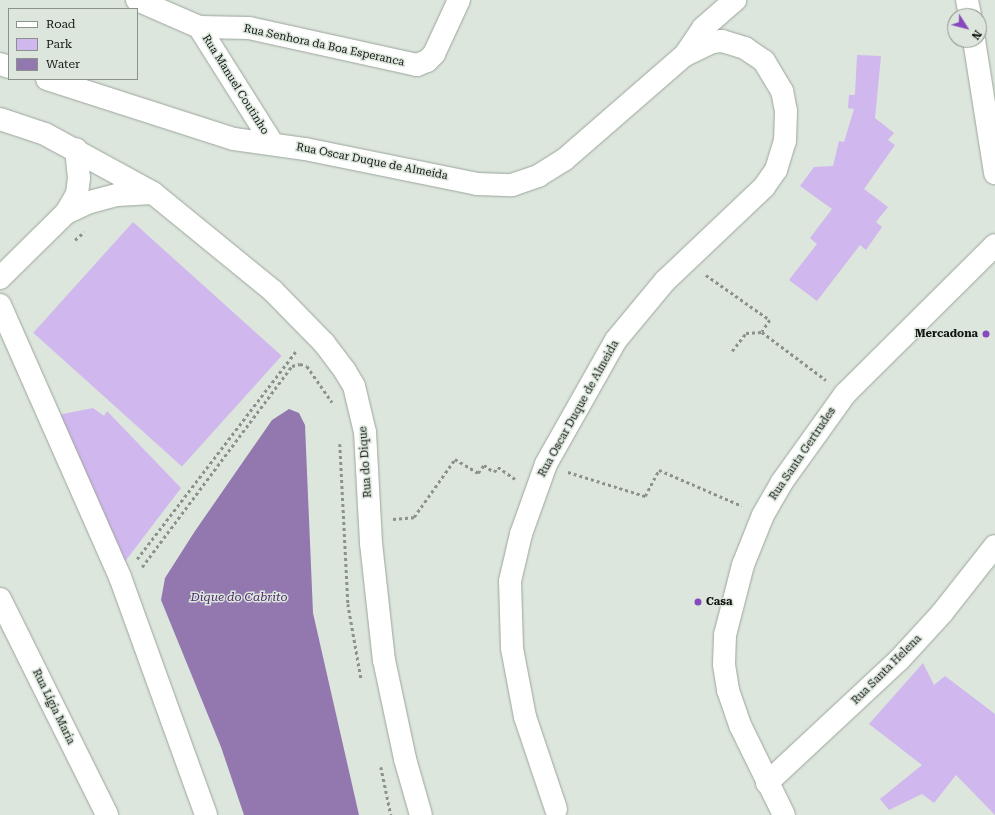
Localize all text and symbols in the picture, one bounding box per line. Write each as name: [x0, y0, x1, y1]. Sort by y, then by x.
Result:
legend: [8, 8, 138, 80]
north arrow: [947, 8, 987, 48]
text: Road: [46, 17, 75, 31]
street label: Rua Senhora da Boa Esperanca: [243, 23, 405, 69]
text: N: [969, 28, 984, 42]
street label: Rua Manuel Coutinho: [199, 33, 271, 137]
text: Park: [46, 37, 72, 51]
text: Water: [46, 57, 80, 71]
street label: Rua Oscar Duque de Almeida: [295, 141, 449, 183]
place label: Mercadona: [915, 327, 978, 341]
marker: Mercadona: [981, 329, 991, 339]
street label: Rua Oscar Duque de Almeida: [536, 338, 622, 480]
street label: Rua Santa Gertrudes: [767, 405, 839, 503]
street label: Rua do Dique: [357, 426, 375, 498]
water label: Dique do Cabrito: [191, 591, 287, 605]
place label: Casa: [706, 595, 732, 609]
marker: Casa: [693, 597, 703, 607]
street label: Rua Santa Helena: [849, 632, 925, 708]
street label: Rua Lígia Maria: [29, 667, 77, 747]

